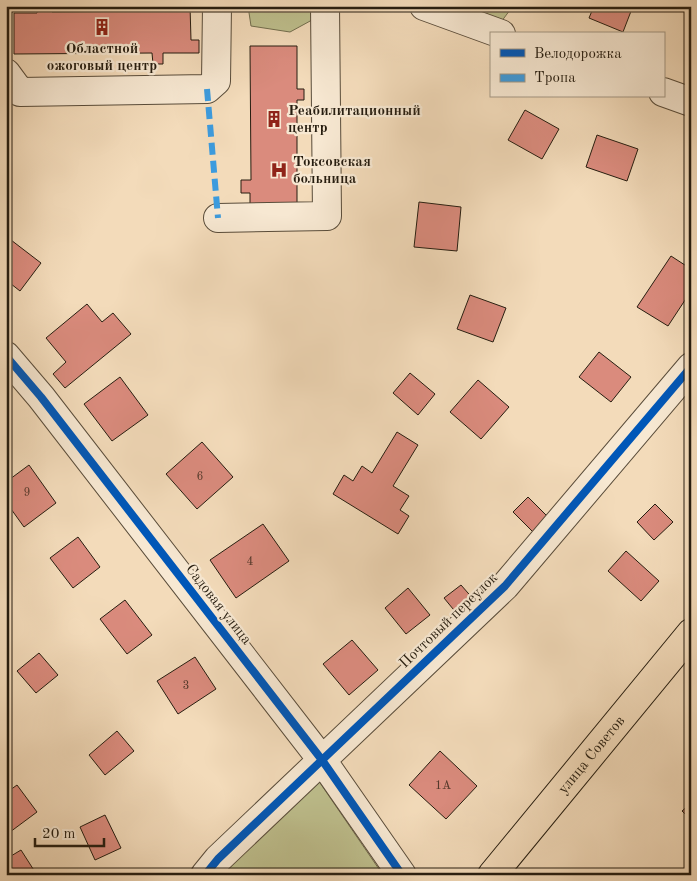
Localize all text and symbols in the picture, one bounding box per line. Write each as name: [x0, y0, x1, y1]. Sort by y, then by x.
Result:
building icon: Областной ожоговый центр: [92, 17, 112, 37]
legend: [490, 32, 664, 98]
place label: Областной ожоговый центр: [47, 42, 157, 74]
text: Велодорожка: [534, 47, 622, 62]
text: Тропа: [534, 71, 576, 86]
place label: Реабилитационный центр: [288, 104, 421, 136]
building icon: Реабилитационный центр: [264, 109, 284, 129]
place label: Токсовская больница: [293, 155, 371, 187]
hospital icon: Токсовская больница: [269, 160, 289, 180]
house number: 6: [197, 471, 204, 483]
house number: 9: [24, 487, 30, 499]
house number: 4: [247, 556, 254, 568]
street label: Садовая улица: [182, 562, 254, 648]
street label: Почтовый переулок: [397, 570, 501, 672]
house number: 3: [183, 680, 189, 692]
street label: улица Советов: [556, 714, 629, 797]
house number: 1А: [435, 780, 451, 792]
scale bar: [35, 816, 104, 848]
text: 20 m: [42, 827, 76, 842]

